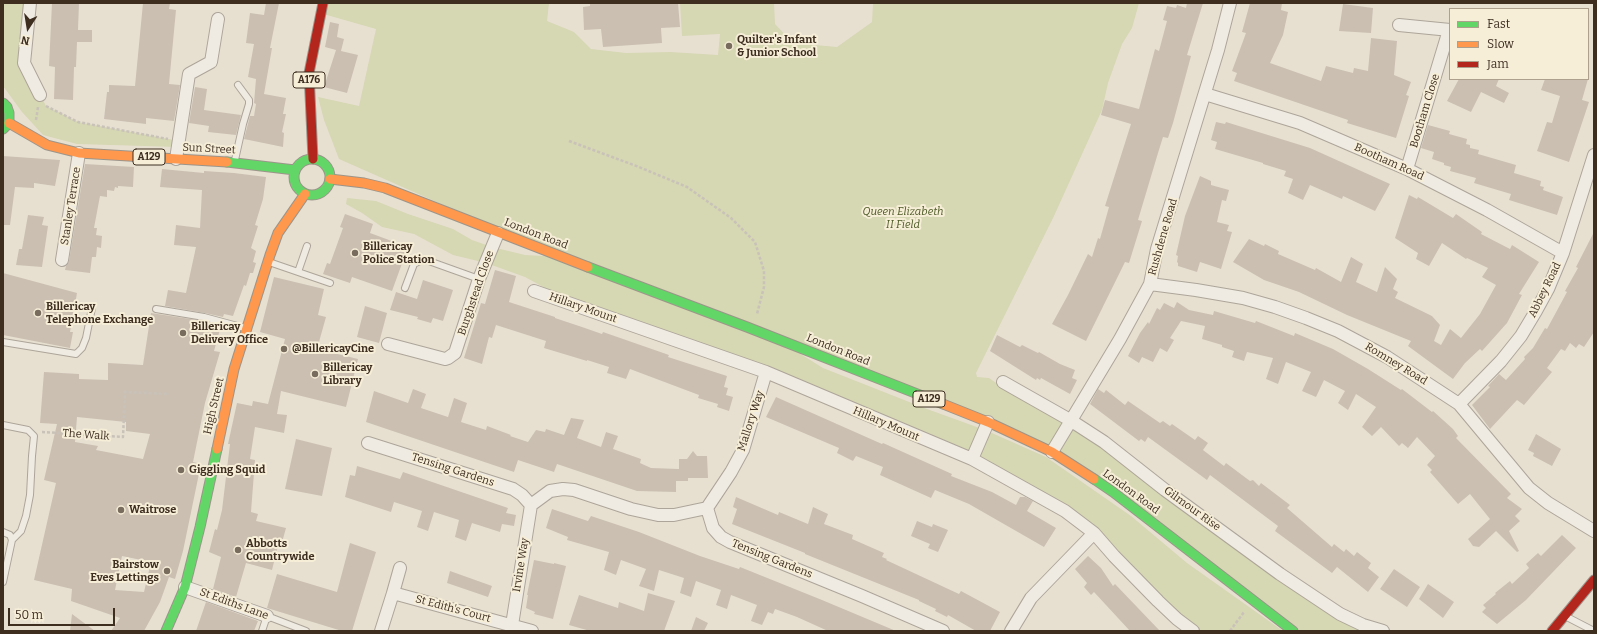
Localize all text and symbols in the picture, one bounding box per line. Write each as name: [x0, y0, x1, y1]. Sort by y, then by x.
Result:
north arrow: [8, 8, 48, 48]
legend: [1449, 8, 1589, 80]
text: Fast: [1487, 17, 1510, 31]
text: N: [20, 33, 31, 47]
place label: Quilter's Infant & Junior School: [737, 33, 817, 59]
text: Slow: [1487, 37, 1514, 51]
marker: Quilter's Infant & Junior School: [724, 41, 734, 51]
text: Jam: [1487, 57, 1509, 71]
road number: A176: [293, 72, 325, 88]
street label: Bootham Close: [1407, 72, 1443, 150]
street label: Sun Street: [182, 141, 236, 157]
street label: Bootham Road: [1352, 141, 1426, 183]
road number: A129: [133, 149, 165, 165]
street label: Stanley Terrace: [58, 166, 84, 246]
street label: Rushdene Road: [1146, 197, 1180, 277]
park label: Queen Elizabeth II Field: [862, 205, 944, 231]
street label: London Road: [502, 216, 570, 252]
place label: Billericay Police Station: [363, 240, 435, 266]
marker: Billericay Police Station: [350, 248, 360, 258]
street label: Burghstead Close: [455, 249, 497, 337]
street label: Abbey Road: [1526, 260, 1564, 320]
street label: Hillary Mount: [547, 290, 619, 326]
place label: Billericay Telephone Exchange: [46, 300, 153, 326]
marker: Billericay Telephone Exchange: [33, 308, 43, 318]
place label: Billericay Delivery Office: [191, 320, 268, 346]
marker: Billericay Delivery Office: [178, 328, 188, 338]
street label: London Road: [804, 331, 872, 369]
street label: Romney Road: [1362, 340, 1430, 388]
place label: @BillericayCine: [292, 342, 374, 356]
marker: @BillericayCine: [279, 344, 289, 354]
place label: Billericay Library: [323, 361, 372, 387]
marker: Billericay Library: [310, 369, 320, 379]
street label: High Street: [201, 376, 227, 436]
street label: Mallory Way: [735, 389, 767, 453]
road number: A129: [913, 391, 945, 407]
street label: Hillary Mount: [851, 404, 921, 444]
street label: The Walk: [62, 427, 110, 443]
street label: Tensing Gardens: [410, 450, 496, 490]
place label: Giggling Squid: [189, 463, 265, 477]
marker: Giggling Squid: [176, 465, 186, 475]
street label: London Road: [1100, 467, 1162, 517]
street label: Gilmour Rise: [1161, 484, 1223, 534]
place label: Waitrose: [129, 503, 176, 517]
marker: Waitrose: [116, 505, 126, 515]
place label: Abbotts Countrywide: [246, 537, 314, 563]
street label: Irvine Way: [510, 537, 532, 593]
street label: Tensing Gardens: [730, 537, 814, 581]
marker: Abbotts Countrywide: [233, 545, 243, 555]
place label: Bairstow Eves Lettings: [90, 558, 159, 584]
marker: Bairstow Eves Lettings: [162, 566, 172, 576]
street label: St Ediths Lane: [198, 585, 270, 623]
street label: St Edith's Court: [414, 593, 492, 625]
scale bar: [10, 600, 117, 626]
text: 50 m: [15, 608, 43, 622]

